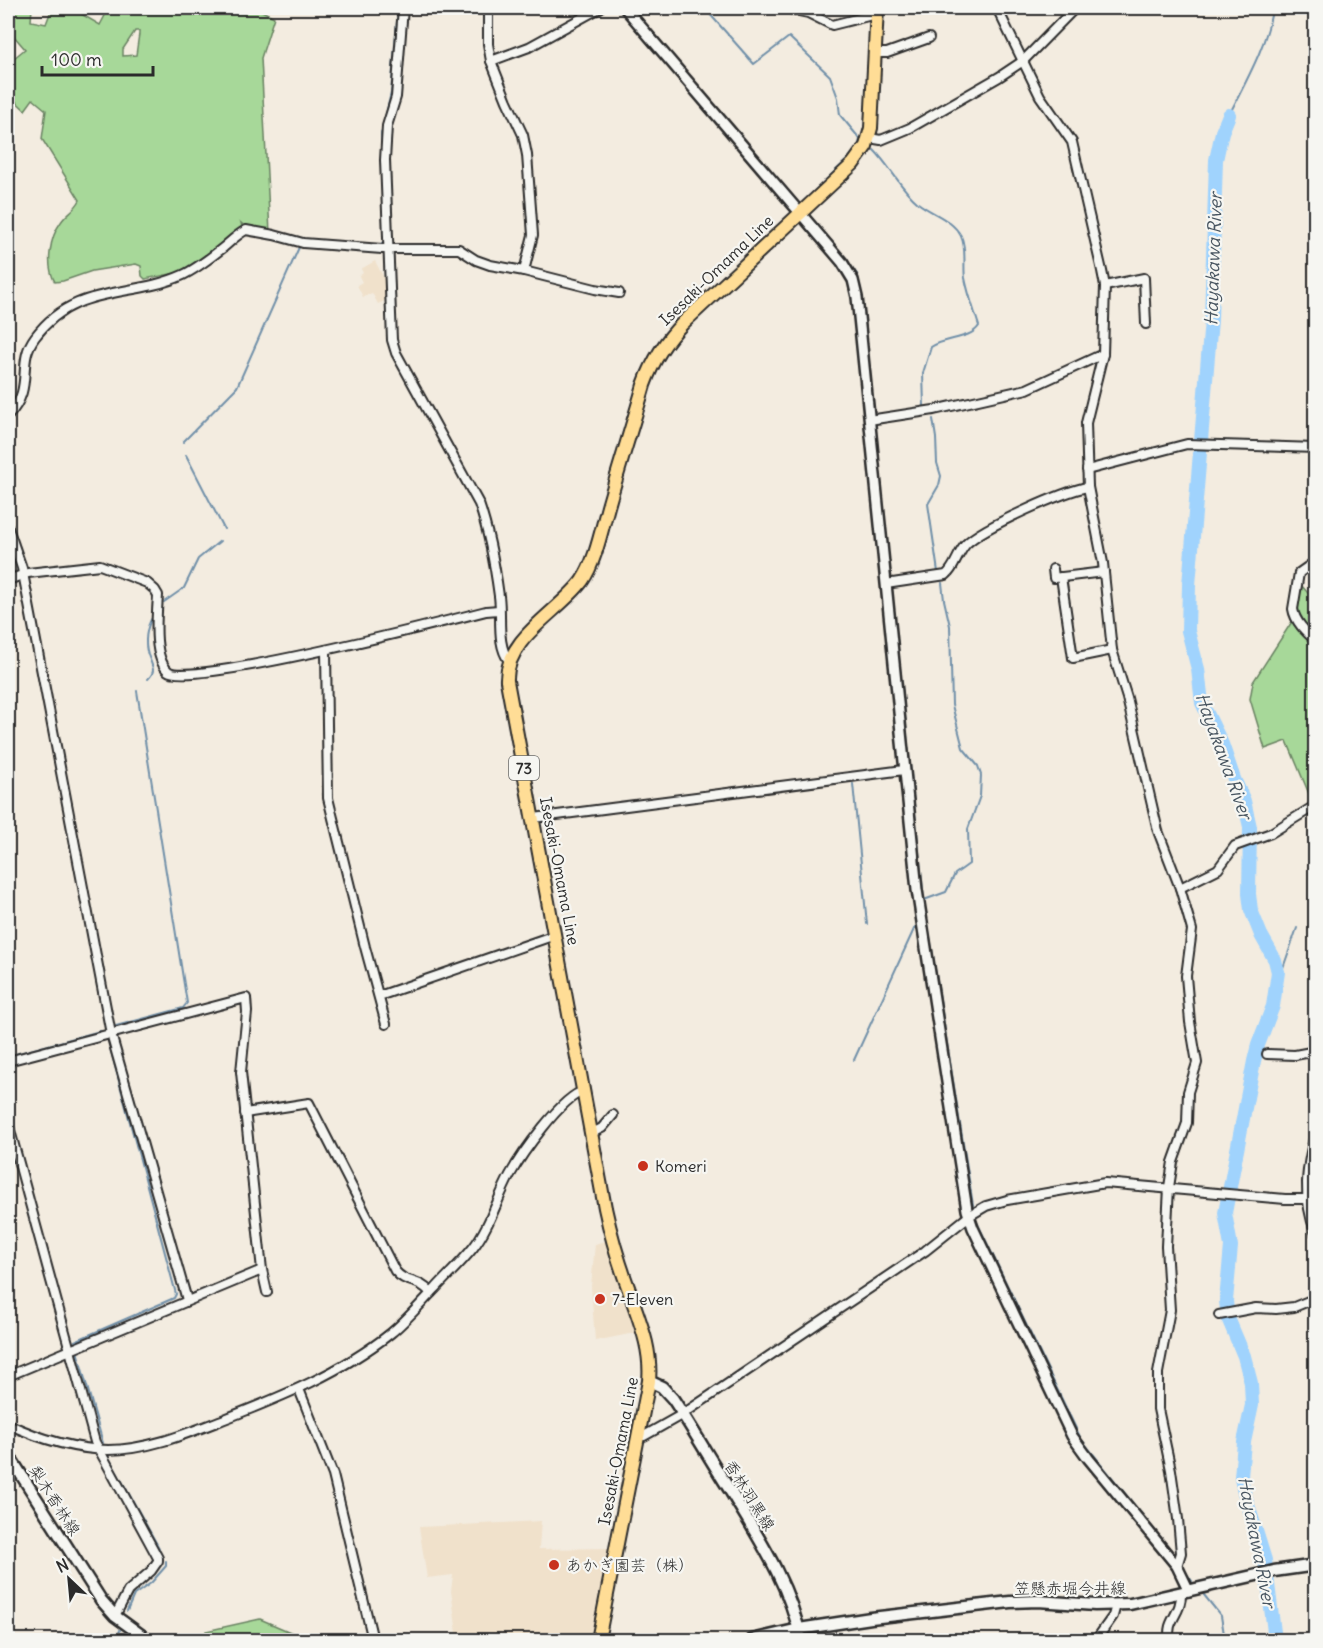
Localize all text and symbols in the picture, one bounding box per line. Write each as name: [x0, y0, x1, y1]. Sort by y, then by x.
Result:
scale bar: [42, 39, 153, 77]
text: 100 m: [51, 48, 102, 71]
water label: Hayakawa River: [1199, 190, 1227, 326]
street label: Isesaki-Omama Line: [655, 211, 777, 329]
water label: Hayakawa River: [1190, 690, 1258, 825]
road number: 73: [509, 756, 539, 780]
street label: Isesaki-Omama Line: [536, 795, 584, 947]
place label: Komeri: [655, 1156, 706, 1176]
marker: Komeri: [636, 1159, 650, 1173]
place label: 7-Eleven: [612, 1289, 673, 1309]
marker: 7-Eleven: [593, 1292, 607, 1306]
street label: Isesaki-Omama Line: [594, 1375, 642, 1527]
street label: 香林羽黒線: [720, 1456, 780, 1534]
street label: 梨木香林線: [25, 1461, 85, 1539]
water label: Hayakawa River: [1233, 1475, 1281, 1612]
north arrow: [39, 1549, 99, 1609]
text: N: [53, 1554, 72, 1577]
place label: あかぎ園芸（株）: [566, 1555, 694, 1575]
marker: あかぎ園芸（株）: [547, 1558, 561, 1572]
street label: 笠懸赤堀今井線: [1014, 1578, 1126, 1598]

